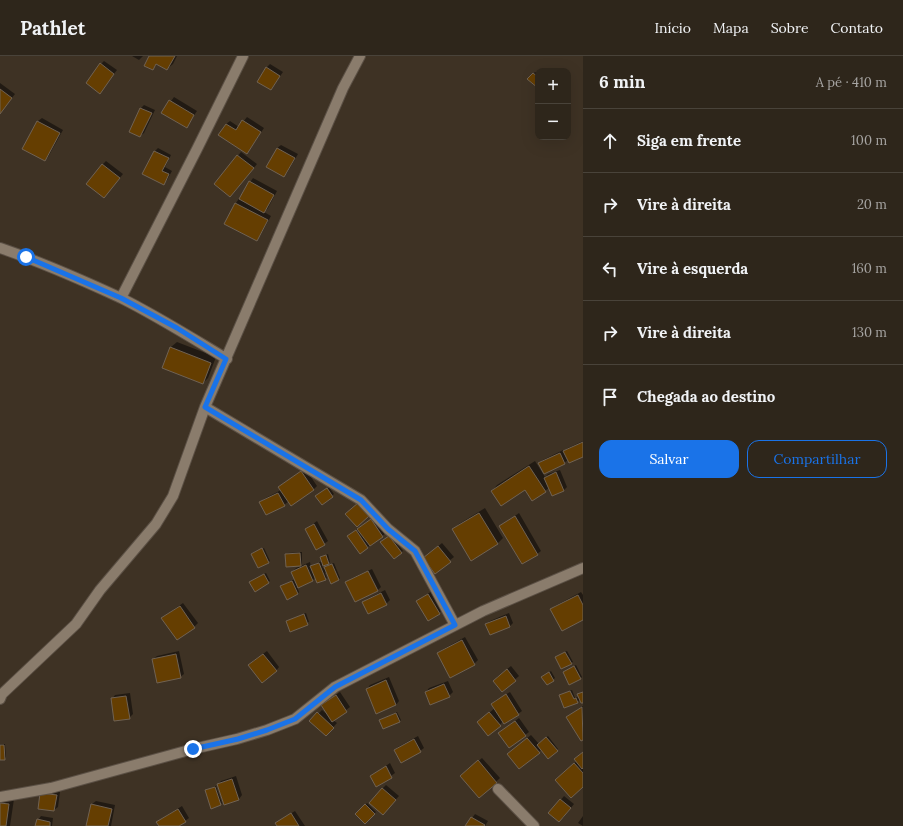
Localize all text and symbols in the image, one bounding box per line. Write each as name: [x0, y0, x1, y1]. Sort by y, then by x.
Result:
text: Pathlet: [20, 16, 85, 40]
text: Início: [654, 19, 691, 37]
text: Mapa: [713, 19, 749, 37]
text: Sobre: [771, 19, 809, 37]
text: Contato: [831, 19, 883, 37]
map controls: [535, 68, 571, 140]
button: +: [535, 68, 571, 104]
text: 6 min: [599, 71, 645, 93]
text: A pé · 410 m: [816, 74, 887, 91]
button: −: [535, 104, 571, 140]
icon: ahead: [599, 130, 621, 152]
text: Siga em frente: [637, 131, 741, 150]
text: 100 m: [851, 132, 887, 149]
icon: right: [599, 194, 621, 216]
text: Vire à direita: [637, 195, 731, 214]
text: 20 m: [857, 196, 887, 213]
route start: [17, 248, 35, 266]
icon: left: [599, 258, 621, 280]
text: Vire à esquerda: [637, 259, 748, 278]
text: 160 m: [852, 260, 887, 277]
icon: right: [599, 322, 621, 344]
text: Vire à direita: [637, 323, 731, 342]
text: 130 m: [852, 324, 887, 341]
icon: arrive: [599, 386, 621, 408]
text: Chegada ao destino: [637, 387, 775, 406]
button: Salvar: [599, 440, 739, 478]
button: Compartilhar: [747, 440, 887, 478]
route end: [184, 740, 202, 758]

